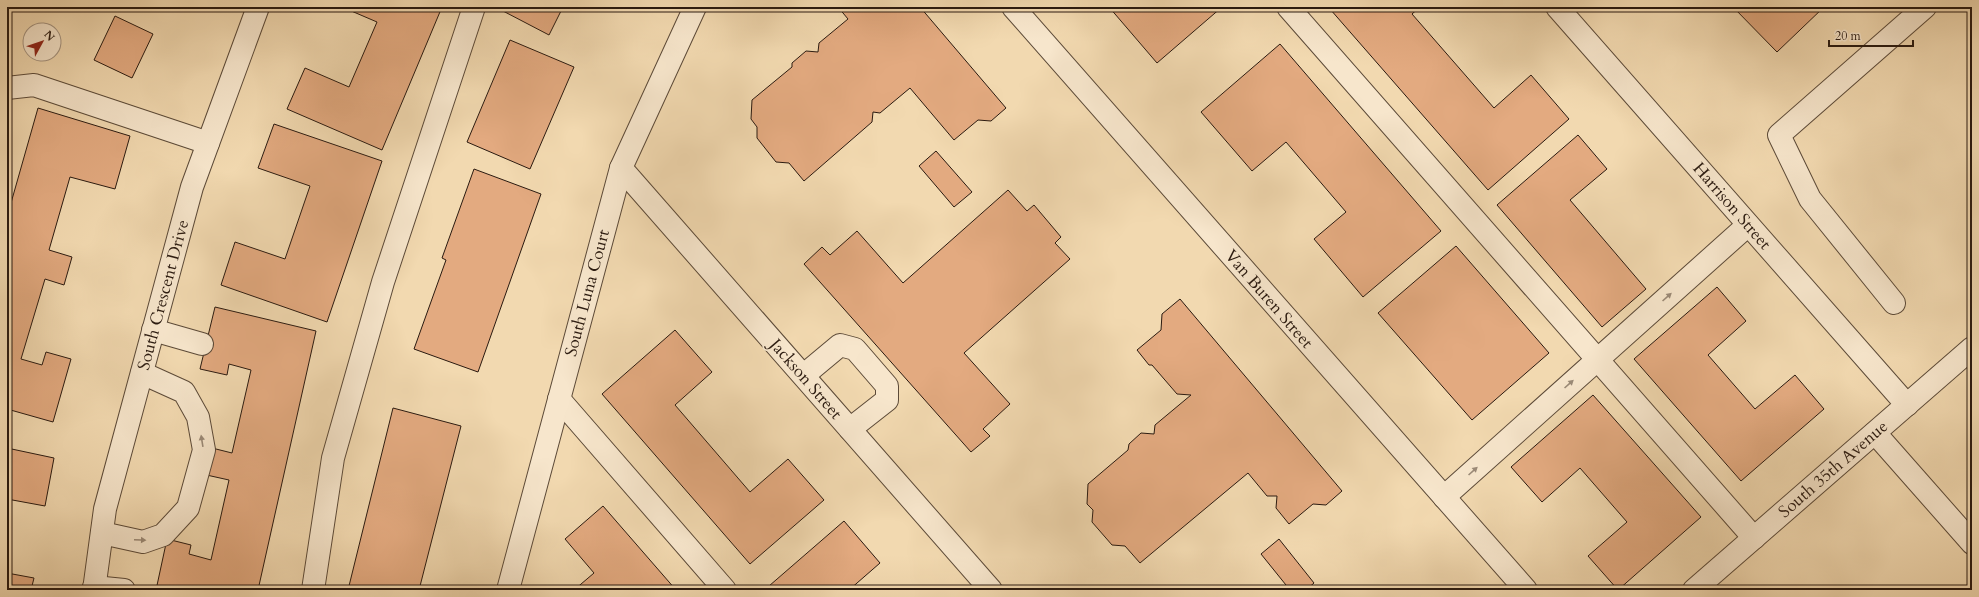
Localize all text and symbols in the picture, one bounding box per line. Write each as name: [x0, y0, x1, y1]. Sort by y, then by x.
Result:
north arrow: [22, 22, 62, 62]
scale bar: [1829, 22, 1913, 48]
text: N: [40, 27, 58, 45]
text: 20 m: [1835, 28, 1862, 44]
street label: Harrison Street: [1688, 157, 1777, 255]
street label: South Crescent Drive: [132, 217, 194, 373]
street label: South Luna Court: [559, 226, 615, 359]
street label: Van Buren Street: [1220, 245, 1319, 354]
one-way arrow: [1661, 293, 1672, 302]
street label: Jackson Street: [763, 331, 848, 425]
one-way arrow: [1565, 380, 1574, 389]
street label: South 35th Avenue: [1773, 415, 1893, 523]
one-way arrow: [199, 435, 205, 447]
one-way arrow: [1468, 466, 1478, 476]
one-way arrow: [134, 537, 147, 543]

